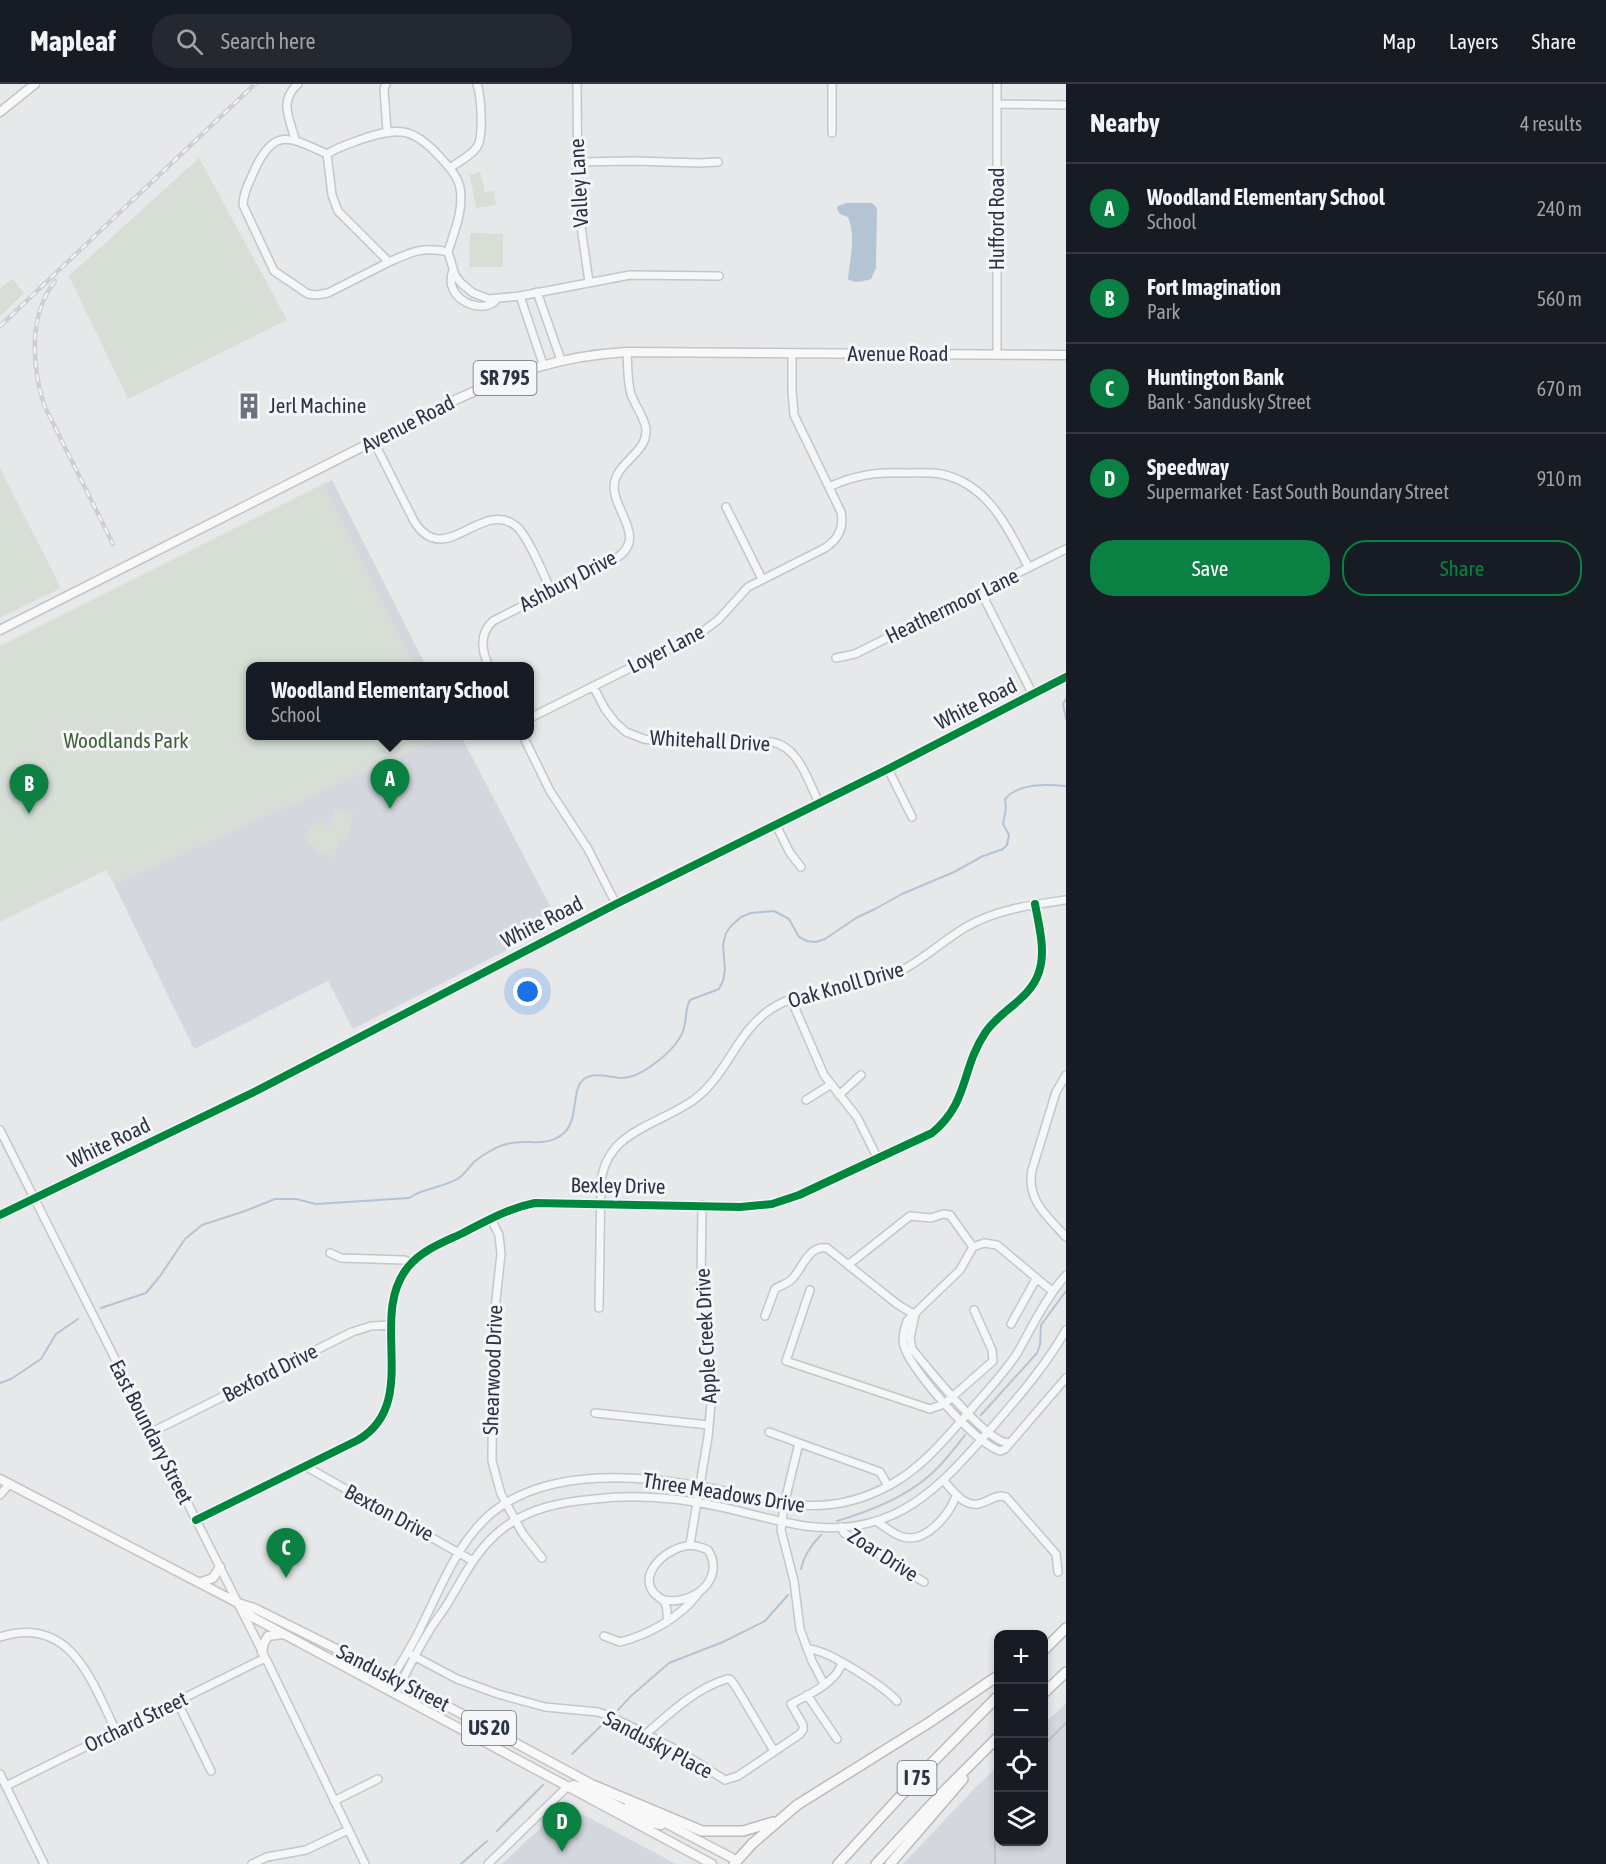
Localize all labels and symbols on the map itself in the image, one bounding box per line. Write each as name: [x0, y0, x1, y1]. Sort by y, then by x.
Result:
street label: Valley Lane: [564, 138, 592, 228]
street label: Hufford Road: [984, 168, 1008, 270]
street label: Avenue Road: [847, 341, 949, 365]
road number: SR 795: [474, 361, 536, 395]
street label: Avenue Road: [357, 389, 458, 457]
building icon: Jerl Machine: [234, 391, 264, 421]
place label: Jerl Machine: [269, 393, 366, 417]
street label: Ashbury Drive: [515, 545, 620, 616]
street label: Heathermoor Lane: [881, 563, 1022, 648]
street label: Loyer Lane: [623, 619, 708, 678]
street label: White Road: [931, 672, 1020, 734]
street label: Whitehall Drive: [649, 725, 771, 755]
park label: Woodlands Park: [63, 728, 189, 752]
pin: A: [370, 760, 410, 809]
pin: B: [9, 764, 48, 814]
street label: White Road: [497, 890, 586, 952]
street label: Oak Knoll Drive: [785, 956, 906, 1012]
your location: [513, 977, 542, 1006]
street label: White Road: [63, 1112, 154, 1172]
street label: Bexley Drive: [570, 1172, 666, 1198]
street label: Apple Creek Drive: [689, 1268, 721, 1404]
street label: Shearwood Drive: [478, 1305, 506, 1435]
street label: Bexford Drive: [218, 1338, 321, 1406]
street label: East Boundary Street: [105, 1355, 199, 1508]
street label: Three Meadows Drive: [641, 1467, 807, 1517]
street label: Bexton Drive: [341, 1479, 438, 1546]
street label: Zoar Drive: [844, 1523, 923, 1586]
pin: C: [266, 1528, 306, 1578]
street label: Sandusky Street: [333, 1638, 454, 1716]
street label: Orchard Street: [80, 1686, 191, 1756]
street label: Sandusky Place: [600, 1705, 717, 1783]
road number: US 20: [462, 1711, 516, 1745]
road number: I 75: [898, 1761, 936, 1795]
pin: D: [542, 1802, 582, 1852]

